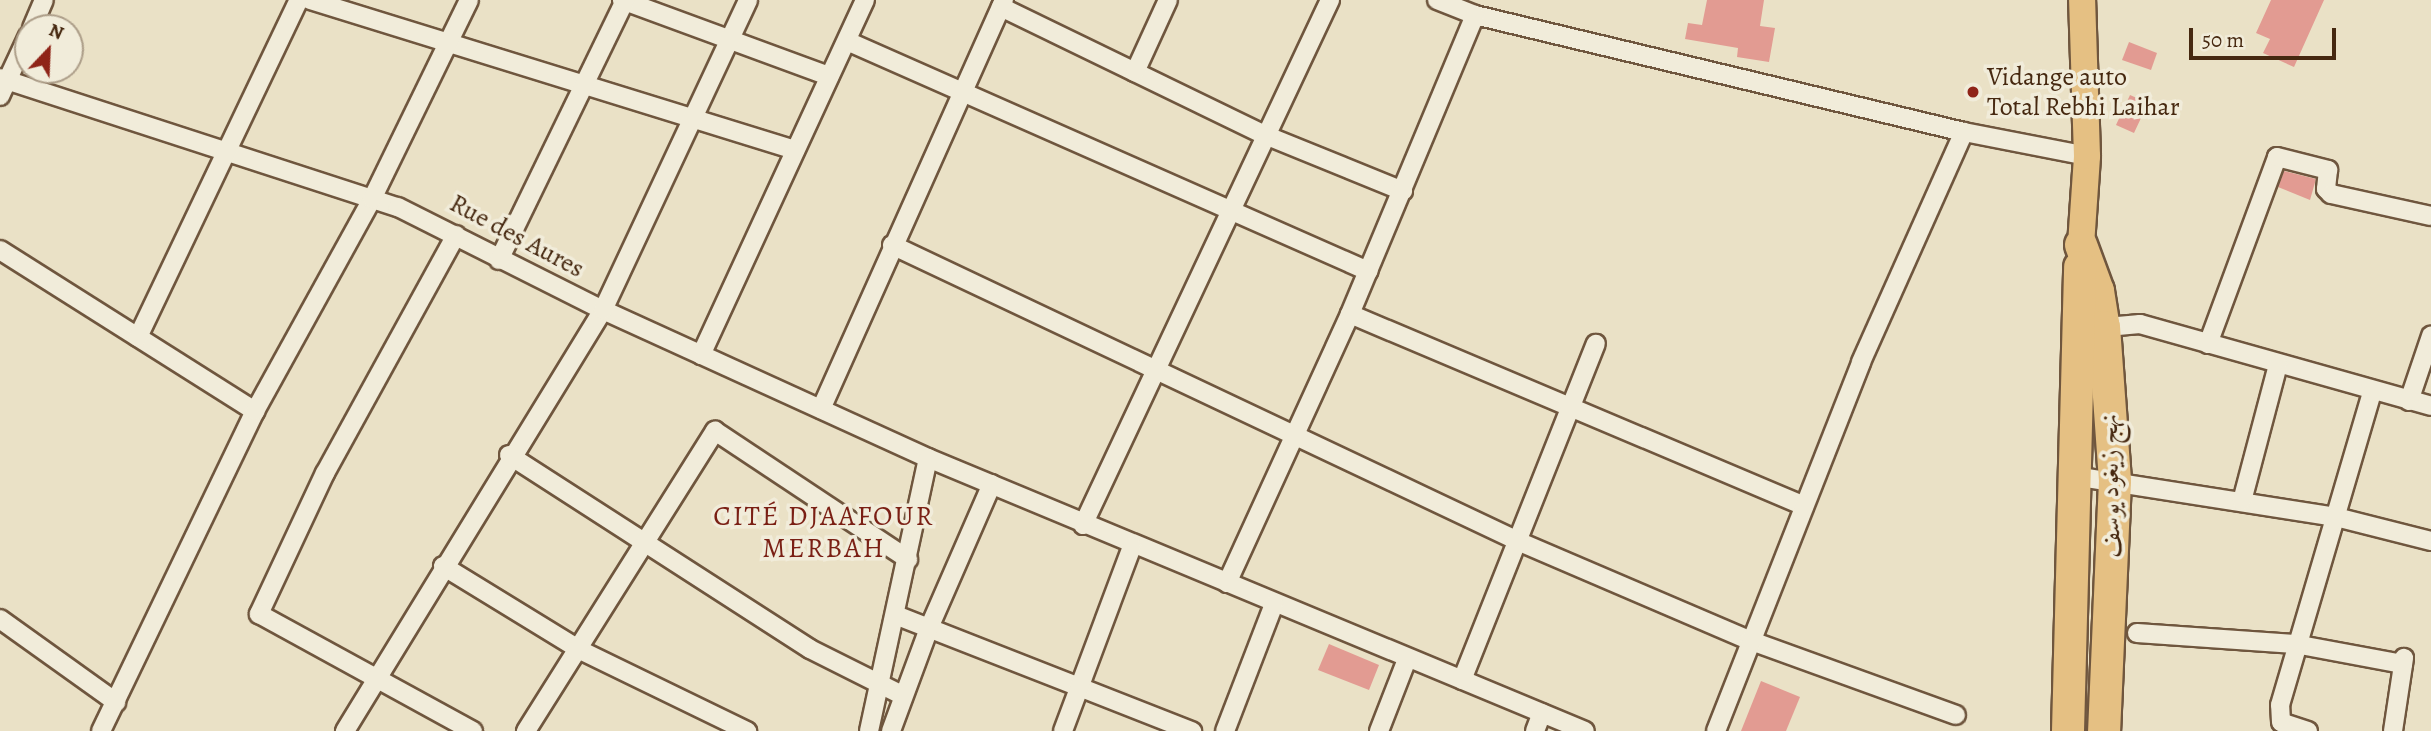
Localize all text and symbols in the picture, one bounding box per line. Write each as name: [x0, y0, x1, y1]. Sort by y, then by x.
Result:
north arrow: [14, 14, 84, 84]
scale bar: [2193, 14, 2340, 58]
text: N: [45, 17, 68, 46]
text: 50 m: [2202, 26, 2244, 54]
place label: Vidange auto Total Rebhi Laihar: [1987, 61, 2180, 122]
marker: Vidange auto Total Rebhi Laihar: [1965, 84, 1981, 100]
street label: Rue des Aures: [444, 188, 590, 284]
street label: نهج زيغود يوسف: [2093, 414, 2127, 558]
district label: CITÉ DJAAFOUR MERBAH: [715, 499, 933, 565]

